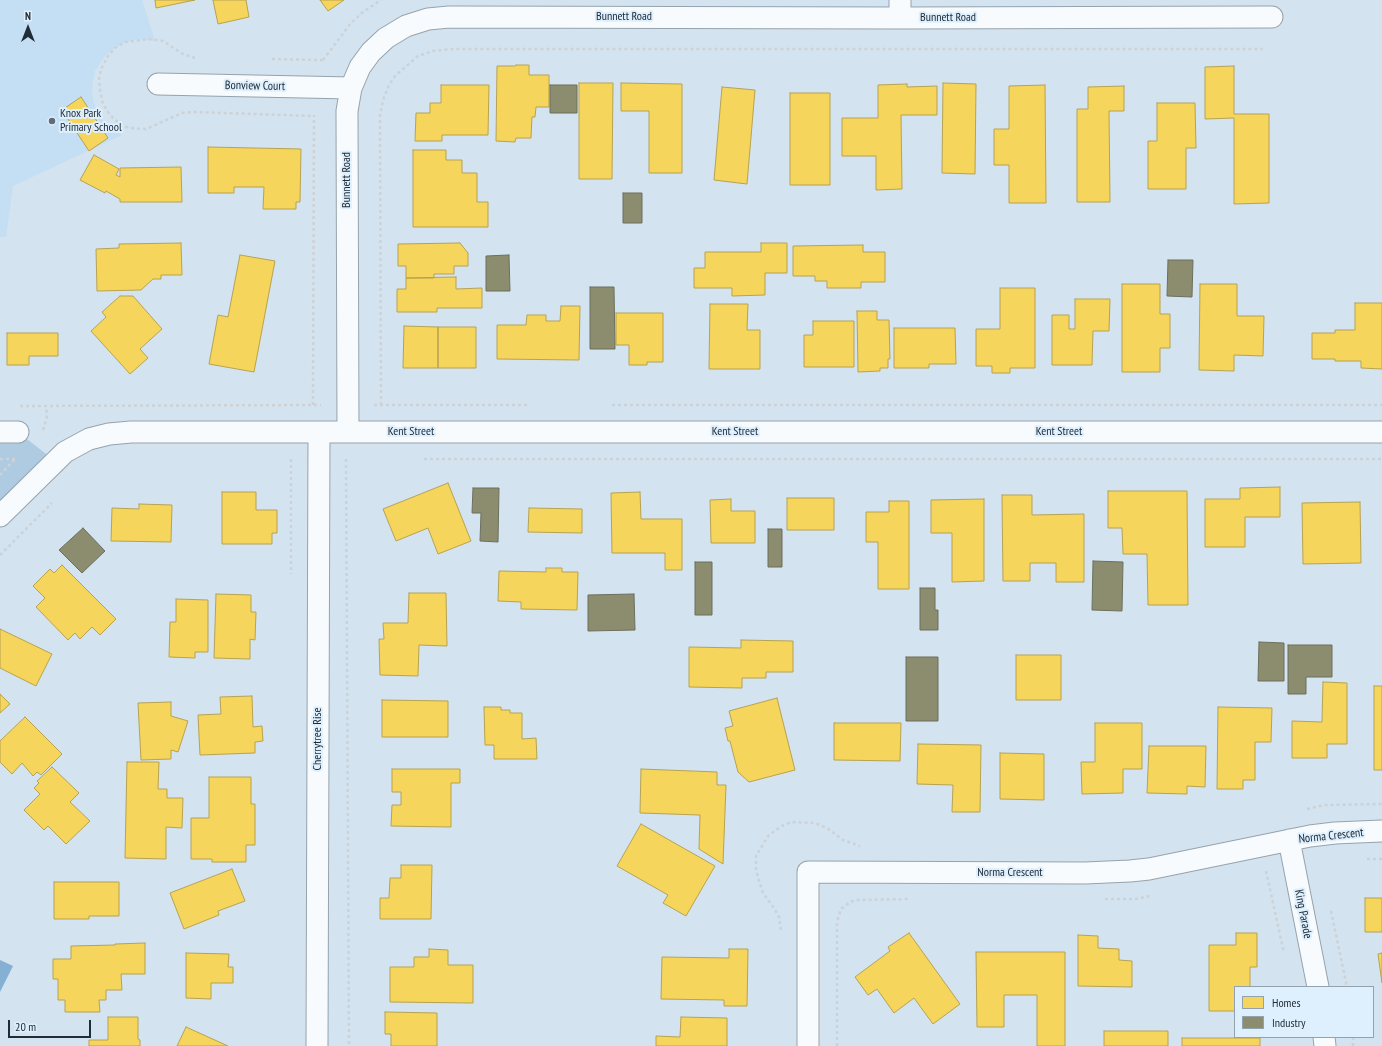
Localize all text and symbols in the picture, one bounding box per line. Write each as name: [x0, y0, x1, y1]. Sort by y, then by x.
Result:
north arrow: [8, 8, 48, 48]
text: N: [25, 9, 31, 23]
street label: Bunnett Road: [596, 10, 652, 24]
street label: Bunnett Road: [920, 11, 976, 25]
street label: Bonview Court: [225, 78, 285, 94]
place label: Knox Park Primary School: [60, 107, 122, 135]
marker: Knox Park Primary School: [47, 116, 57, 126]
street label: Bunnett Road: [340, 152, 354, 208]
street label: Kent Street: [388, 425, 434, 439]
street label: Kent Street: [712, 425, 758, 439]
street label: Kent Street: [1036, 425, 1082, 439]
street label: Cherrytree Rise: [311, 707, 325, 771]
street label: Norma Crescent: [1298, 825, 1364, 847]
street label: Norma Crescent: [977, 866, 1043, 880]
street label: King Parade: [1291, 888, 1315, 940]
legend: [1234, 986, 1374, 1038]
text: Homes: [1272, 995, 1300, 1010]
scale bar: [10, 1012, 93, 1038]
text: Industry: [1272, 1015, 1306, 1030]
text: 20 m: [15, 1019, 36, 1034]

